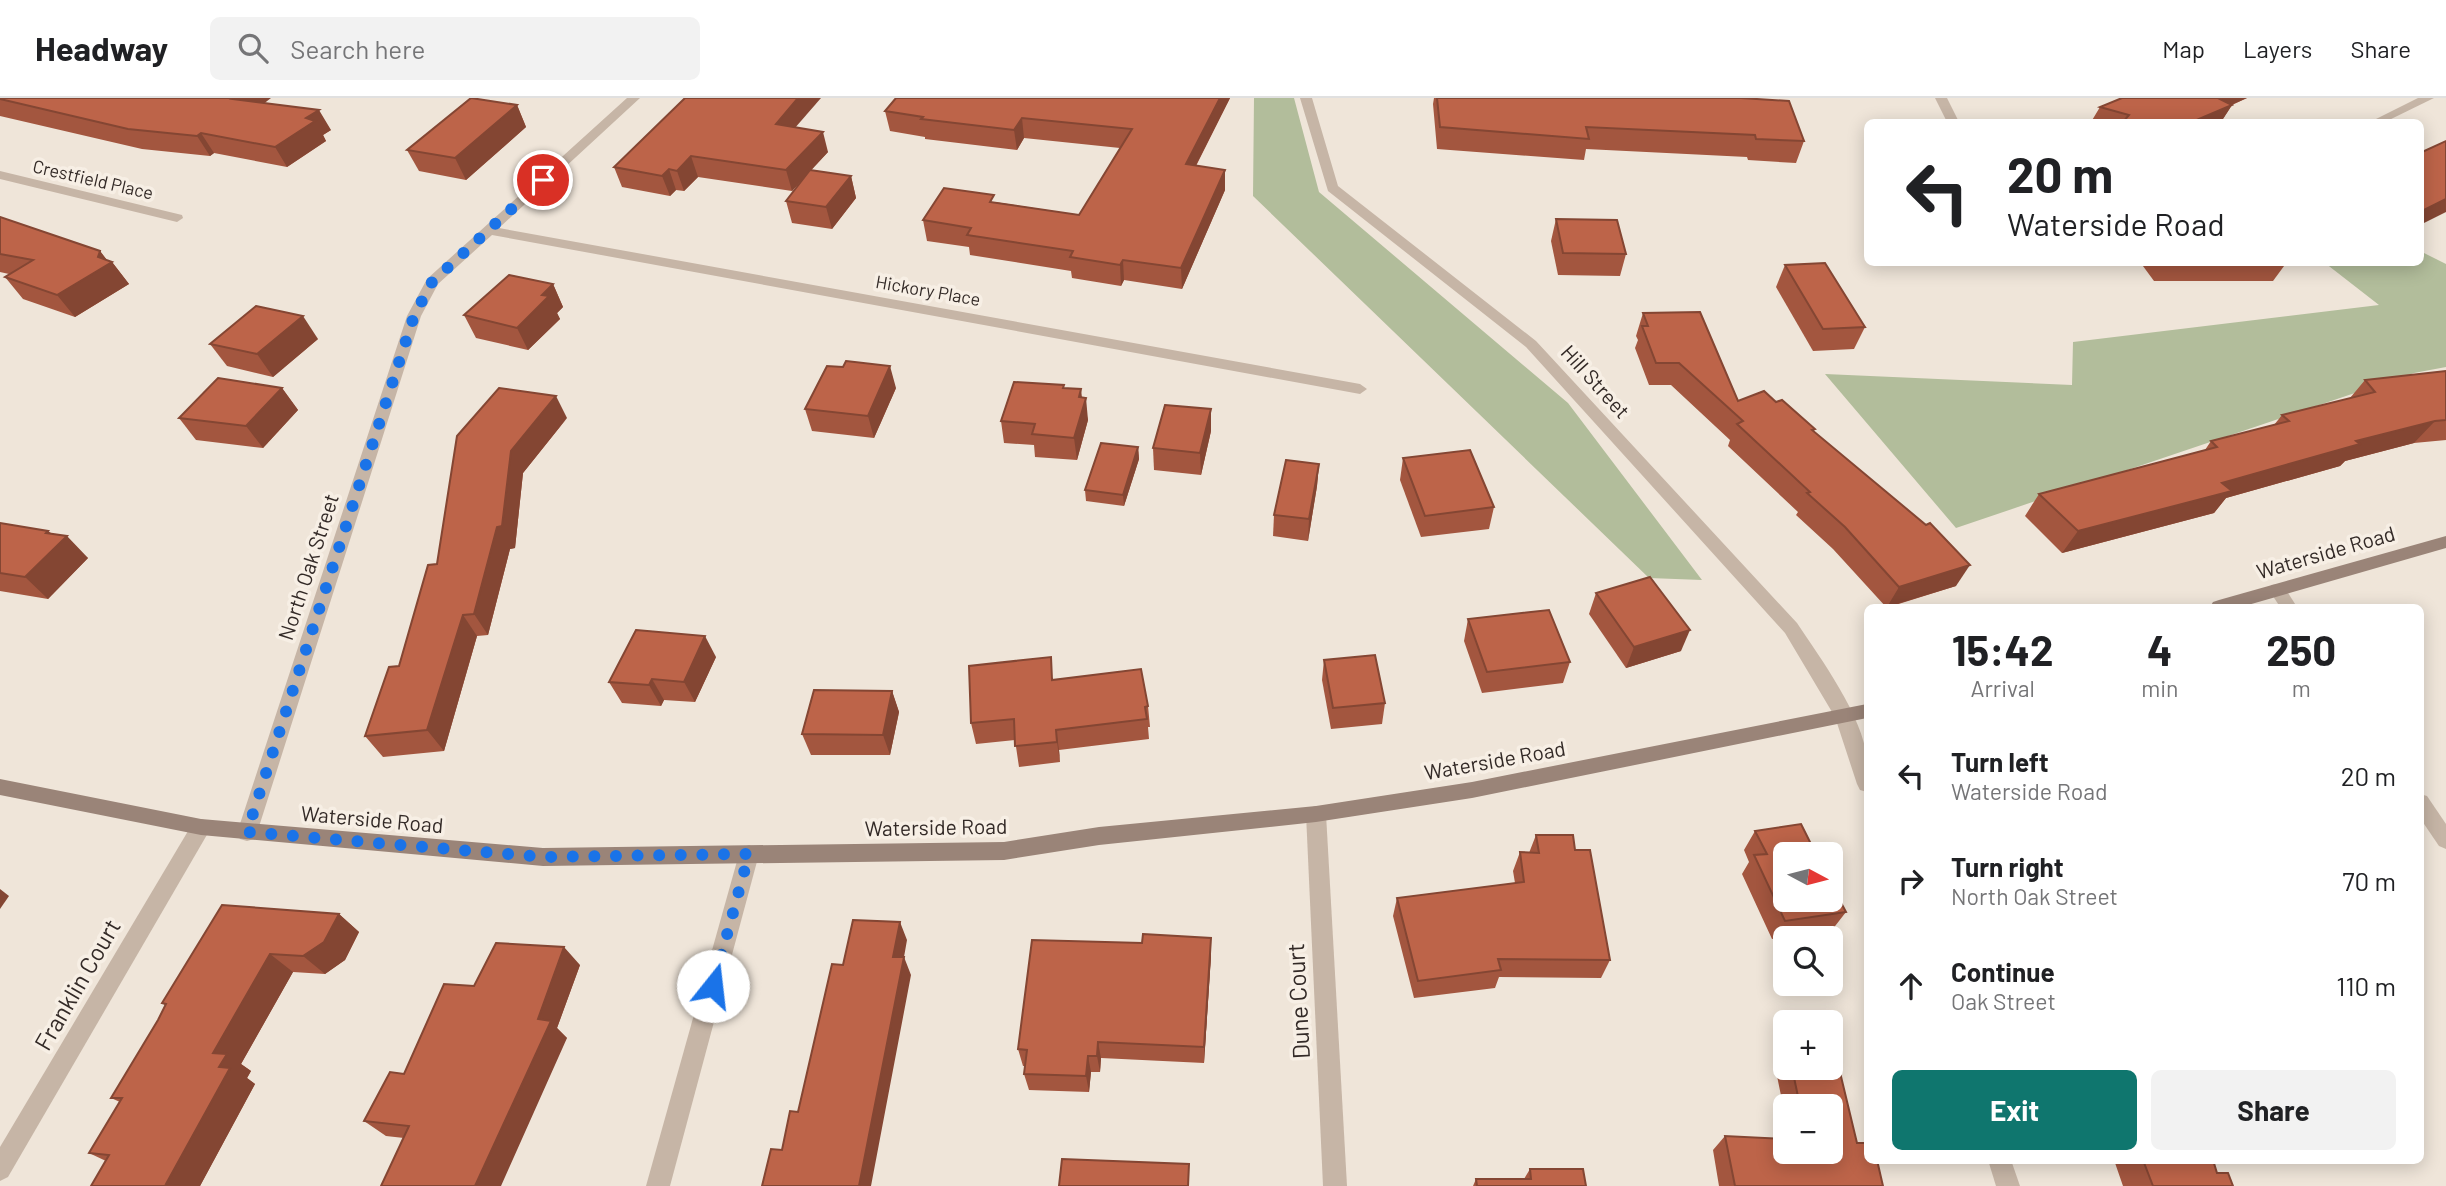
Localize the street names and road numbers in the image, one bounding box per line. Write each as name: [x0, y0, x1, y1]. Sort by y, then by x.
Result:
street label: Crestfield Place: [31, 154, 156, 204]
street label: Hickory Place: [874, 270, 982, 310]
street label: Hill Street: [1557, 339, 1636, 423]
street label: North Oak Street: [272, 490, 343, 643]
street label: Waterside Road: [2253, 520, 2398, 583]
street label: Waterside Road: [1422, 735, 1567, 784]
street label: Waterside Road: [300, 800, 444, 837]
street label: Waterside Road: [864, 813, 1008, 840]
street label: Franklin Court: [27, 913, 126, 1055]
street label: Dune Court: [1280, 942, 1315, 1060]

